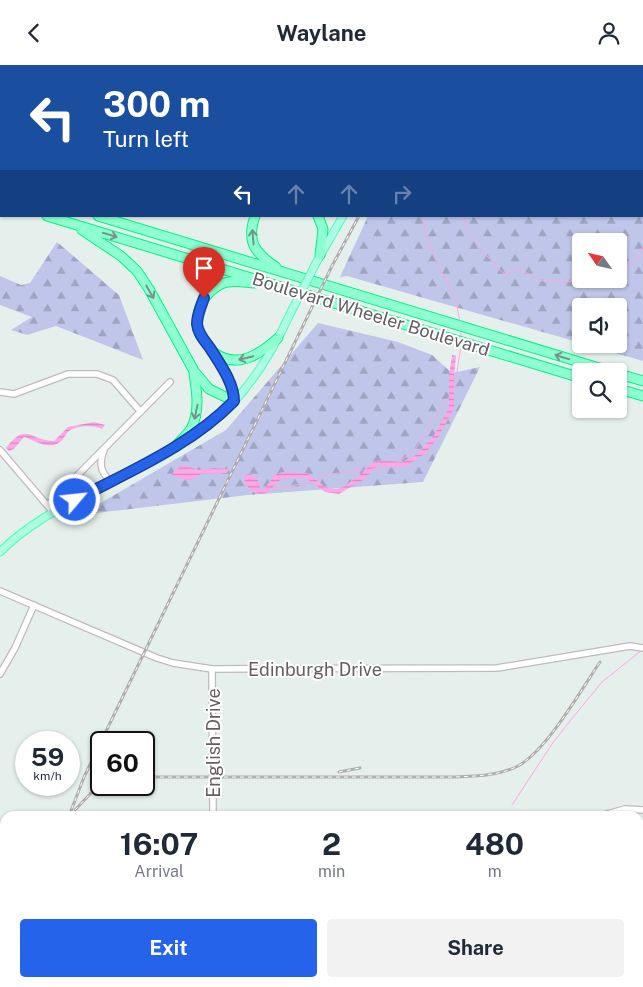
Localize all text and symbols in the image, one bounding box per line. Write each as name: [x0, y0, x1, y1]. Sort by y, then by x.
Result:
icon: back: [20, 19, 48, 47]
icon: person: [595, 19, 623, 47]
text: Waylane: [277, 20, 366, 46]
text: 300 m: [103, 84, 210, 125]
icon: left: [20, 85, 85, 150]
text: Turn left: [103, 126, 189, 152]
icon: left: [229, 180, 257, 208]
icon: ahead: [282, 180, 310, 208]
icon: ahead: [335, 180, 363, 208]
icon: right: [388, 180, 416, 208]
one-way arrow: [248, 229, 258, 245]
one-way arrow: [102, 231, 118, 241]
north arrow: [572, 233, 628, 287]
map controls: [572, 233, 627, 418]
pin: [183, 247, 225, 298]
icon: arrive: [190, 254, 218, 282]
street label: Boulevard Wheeler Boulevard: [250, 268, 492, 360]
one-way arrow: [146, 284, 156, 299]
button: sound: [572, 298, 627, 353]
one-way arrow: [555, 352, 570, 361]
one-way arrow: [238, 354, 254, 363]
button: search: [572, 363, 627, 418]
one-way arrow: [190, 404, 200, 420]
position arrow: [48, 473, 100, 525]
street label: Edinburgh Drive: [248, 659, 382, 680]
street label: English Drive: [203, 688, 224, 798]
speed limit sign: 60: [90, 731, 155, 796]
text: 59: [31, 742, 64, 772]
text: km/h: [33, 769, 62, 783]
text: 16:07: [120, 826, 198, 862]
text: 2: [322, 826, 341, 862]
text: 480: [465, 826, 524, 862]
text: Arrival: [134, 862, 184, 881]
text: min: [318, 862, 345, 881]
text: m: [488, 862, 502, 881]
button: Exit: [20, 919, 317, 977]
button: Share: [327, 919, 624, 977]

